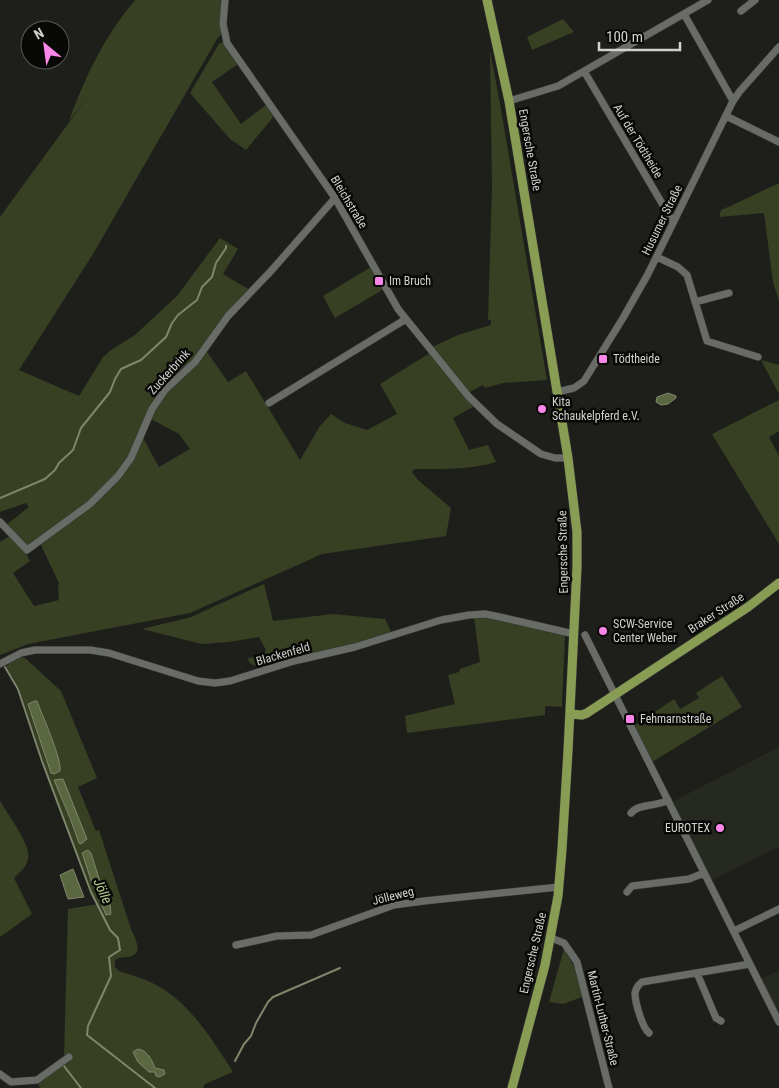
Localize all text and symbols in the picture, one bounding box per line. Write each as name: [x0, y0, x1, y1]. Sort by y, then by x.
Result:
north arrow: [20, 20, 70, 70]
scale bar: [599, 20, 680, 52]
text: N: [31, 25, 46, 43]
text: 100 m: [606, 28, 643, 46]
street label: Auf der Tödtheide: [610, 101, 666, 181]
street label: Engersche Straße: [516, 108, 544, 192]
street label: Bleichstraße: [328, 173, 370, 231]
street label: Husumer Straße: [639, 182, 685, 257]
place label: Im Bruch: [389, 274, 431, 288]
marker: Im Bruch: [373, 275, 385, 287]
street label: Zuckerbrink: [145, 346, 193, 397]
place label: Tödtheide: [613, 352, 660, 366]
marker: Tödtheide: [597, 353, 609, 365]
place label: Kita Schaukelpferd e.V.: [552, 395, 640, 423]
marker: Kita Schaukelpferd e.V.: [536, 403, 548, 415]
street label: Engersche Straße: [555, 510, 571, 594]
street label: Braker Straße: [685, 590, 747, 636]
place label: SCW-Service Center Weber: [613, 617, 677, 645]
marker: SCW-Service Center Weber: [597, 625, 609, 637]
street label: Blackenfeld: [254, 640, 312, 668]
place label: Fehmarnstraße: [640, 712, 712, 726]
marker: Fehmarnstraße: [624, 713, 636, 725]
place label: EUROTEX: [665, 821, 710, 835]
marker: EUROTEX: [714, 822, 726, 834]
water label: Jölle: [90, 876, 116, 906]
street label: Jölleweg: [371, 884, 415, 908]
street label: Engersche Straße: [517, 911, 549, 995]
street label: Martin-Luther-Straße: [584, 969, 622, 1067]

